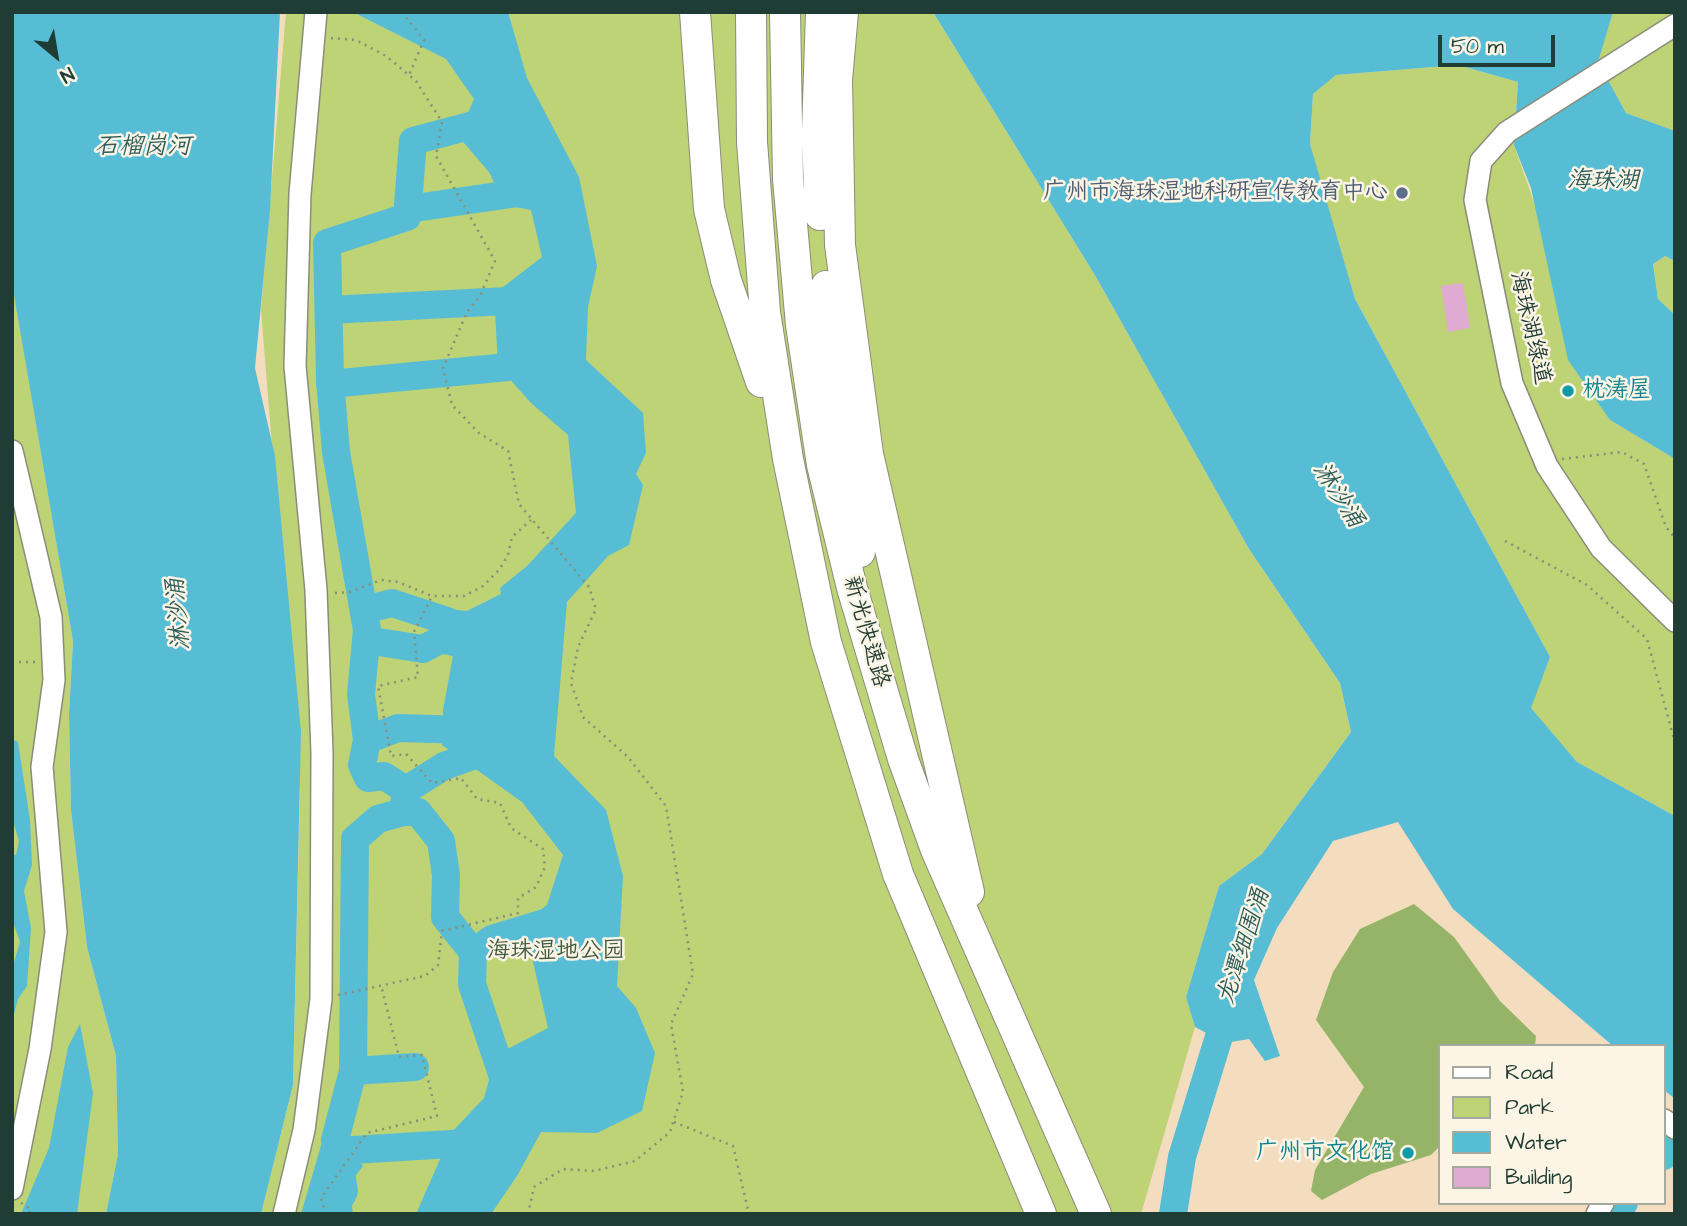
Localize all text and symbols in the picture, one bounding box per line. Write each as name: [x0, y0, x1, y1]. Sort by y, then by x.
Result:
north arrow: [21, 21, 91, 91]
scale bar: [1442, 21, 1559, 65]
text: 50 m: [1451, 32, 1504, 61]
text: N: [55, 60, 79, 89]
water label: 石榴岗河: [95, 134, 191, 162]
water label: 海珠湖: [1567, 168, 1639, 196]
place label: 广州市海珠湿地科研宣传教育中心: [1043, 179, 1388, 207]
marker: 广州市海珠湿地科研宣传教育中心: [1394, 185, 1410, 201]
street label: 海珠湖绿道: [1503, 269, 1555, 387]
place label: 枕涛屋: [1582, 377, 1651, 405]
marker: 枕涛屋: [1560, 383, 1576, 399]
water label: 淋沙涌: [1305, 458, 1369, 534]
street label: 新光快速路: [836, 573, 894, 691]
water label: 淋沙涌: [163, 577, 197, 651]
water label: 龙潭细围涌: [1213, 885, 1277, 1009]
park label: 海珠湿地公园: [487, 938, 625, 966]
legend: [1438, 1044, 1666, 1205]
text: Road: [1505, 1058, 1553, 1087]
text: Park: [1505, 1093, 1554, 1122]
text: Water: [1505, 1128, 1567, 1157]
place label: 广州市文化馆: [1256, 1139, 1394, 1167]
marker: 广州市文化馆: [1400, 1145, 1416, 1161]
text: Building: [1505, 1163, 1572, 1192]

